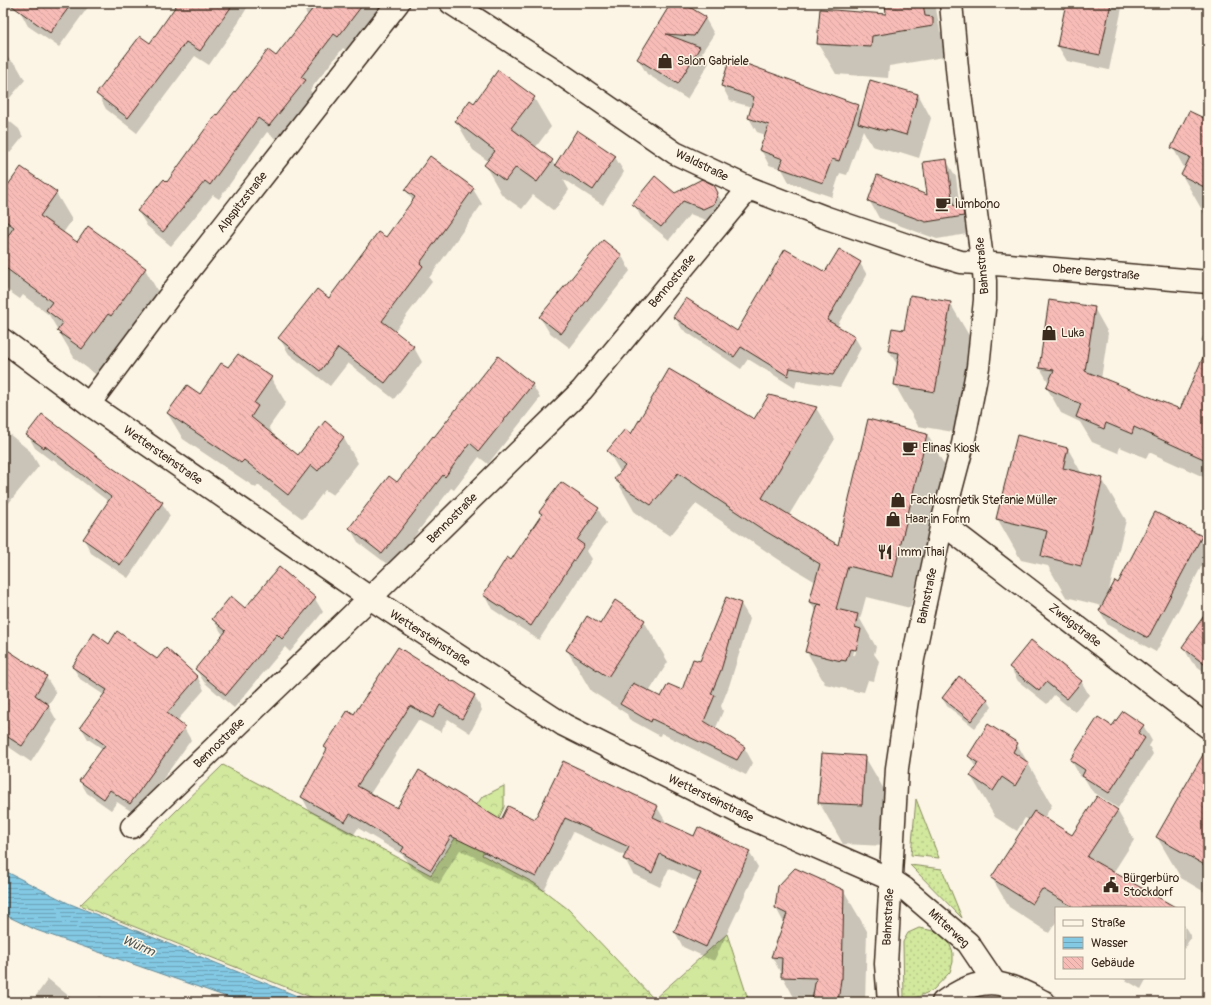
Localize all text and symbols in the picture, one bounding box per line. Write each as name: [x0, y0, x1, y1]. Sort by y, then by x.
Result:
shop icon: Salon Gabriele: [656, 52, 674, 70]
place label: Salon Gabriele: [677, 54, 749, 69]
street label: Waldstraße: [673, 146, 731, 185]
street label: Alpspitzstraße: [214, 169, 271, 236]
cafe icon: lumbono: [934, 195, 952, 213]
place label: lumbono: [955, 197, 1000, 212]
street label: Bahnstraße: [973, 237, 992, 295]
street label: Bennostraße: [646, 251, 699, 311]
street label: Obere Bergstraße: [1052, 261, 1140, 284]
shop icon: Luka: [1040, 324, 1058, 342]
place label: Luka: [1061, 326, 1085, 341]
street label: Wettersteinstraße: [120, 423, 205, 488]
cafe icon: Elinas Kiosk: [901, 439, 919, 457]
place label: Elinas Kiosk: [922, 441, 980, 456]
street label: Bennostraße: [424, 490, 481, 547]
shop icon: Fachkosmetik Stefanie Müller: [889, 491, 907, 509]
place label: Fachkosmetik Stefanie Müller: [910, 493, 1058, 508]
shop icon: Haar in Form: [884, 510, 902, 528]
place label: Haar in Form: [905, 512, 970, 527]
restaurant icon: Imm Thai: [876, 543, 894, 561]
place label: Imm Thai: [897, 545, 944, 560]
street label: Bahnstraße: [914, 567, 941, 626]
street label: Zweigstraße: [1045, 600, 1104, 651]
street label: Wettersteinstraße: [387, 607, 473, 670]
street label: Bennostraße: [191, 715, 248, 771]
street label: Wettersteinstraße: [666, 771, 756, 826]
place label: Bürgerbüro Stockdorf: [1123, 871, 1180, 900]
public building icon: Bürgerbüro Stockdorf: [1102, 876, 1120, 894]
street label: Bahnstraße: [880, 888, 897, 946]
street label: Mitterweg: [925, 906, 972, 951]
legend: [1055, 907, 1185, 979]
text: Straße: [1091, 916, 1125, 931]
water label: Würm: [120, 932, 159, 960]
text: Wasser: [1091, 936, 1128, 951]
text: Gebäude: [1091, 956, 1135, 971]

